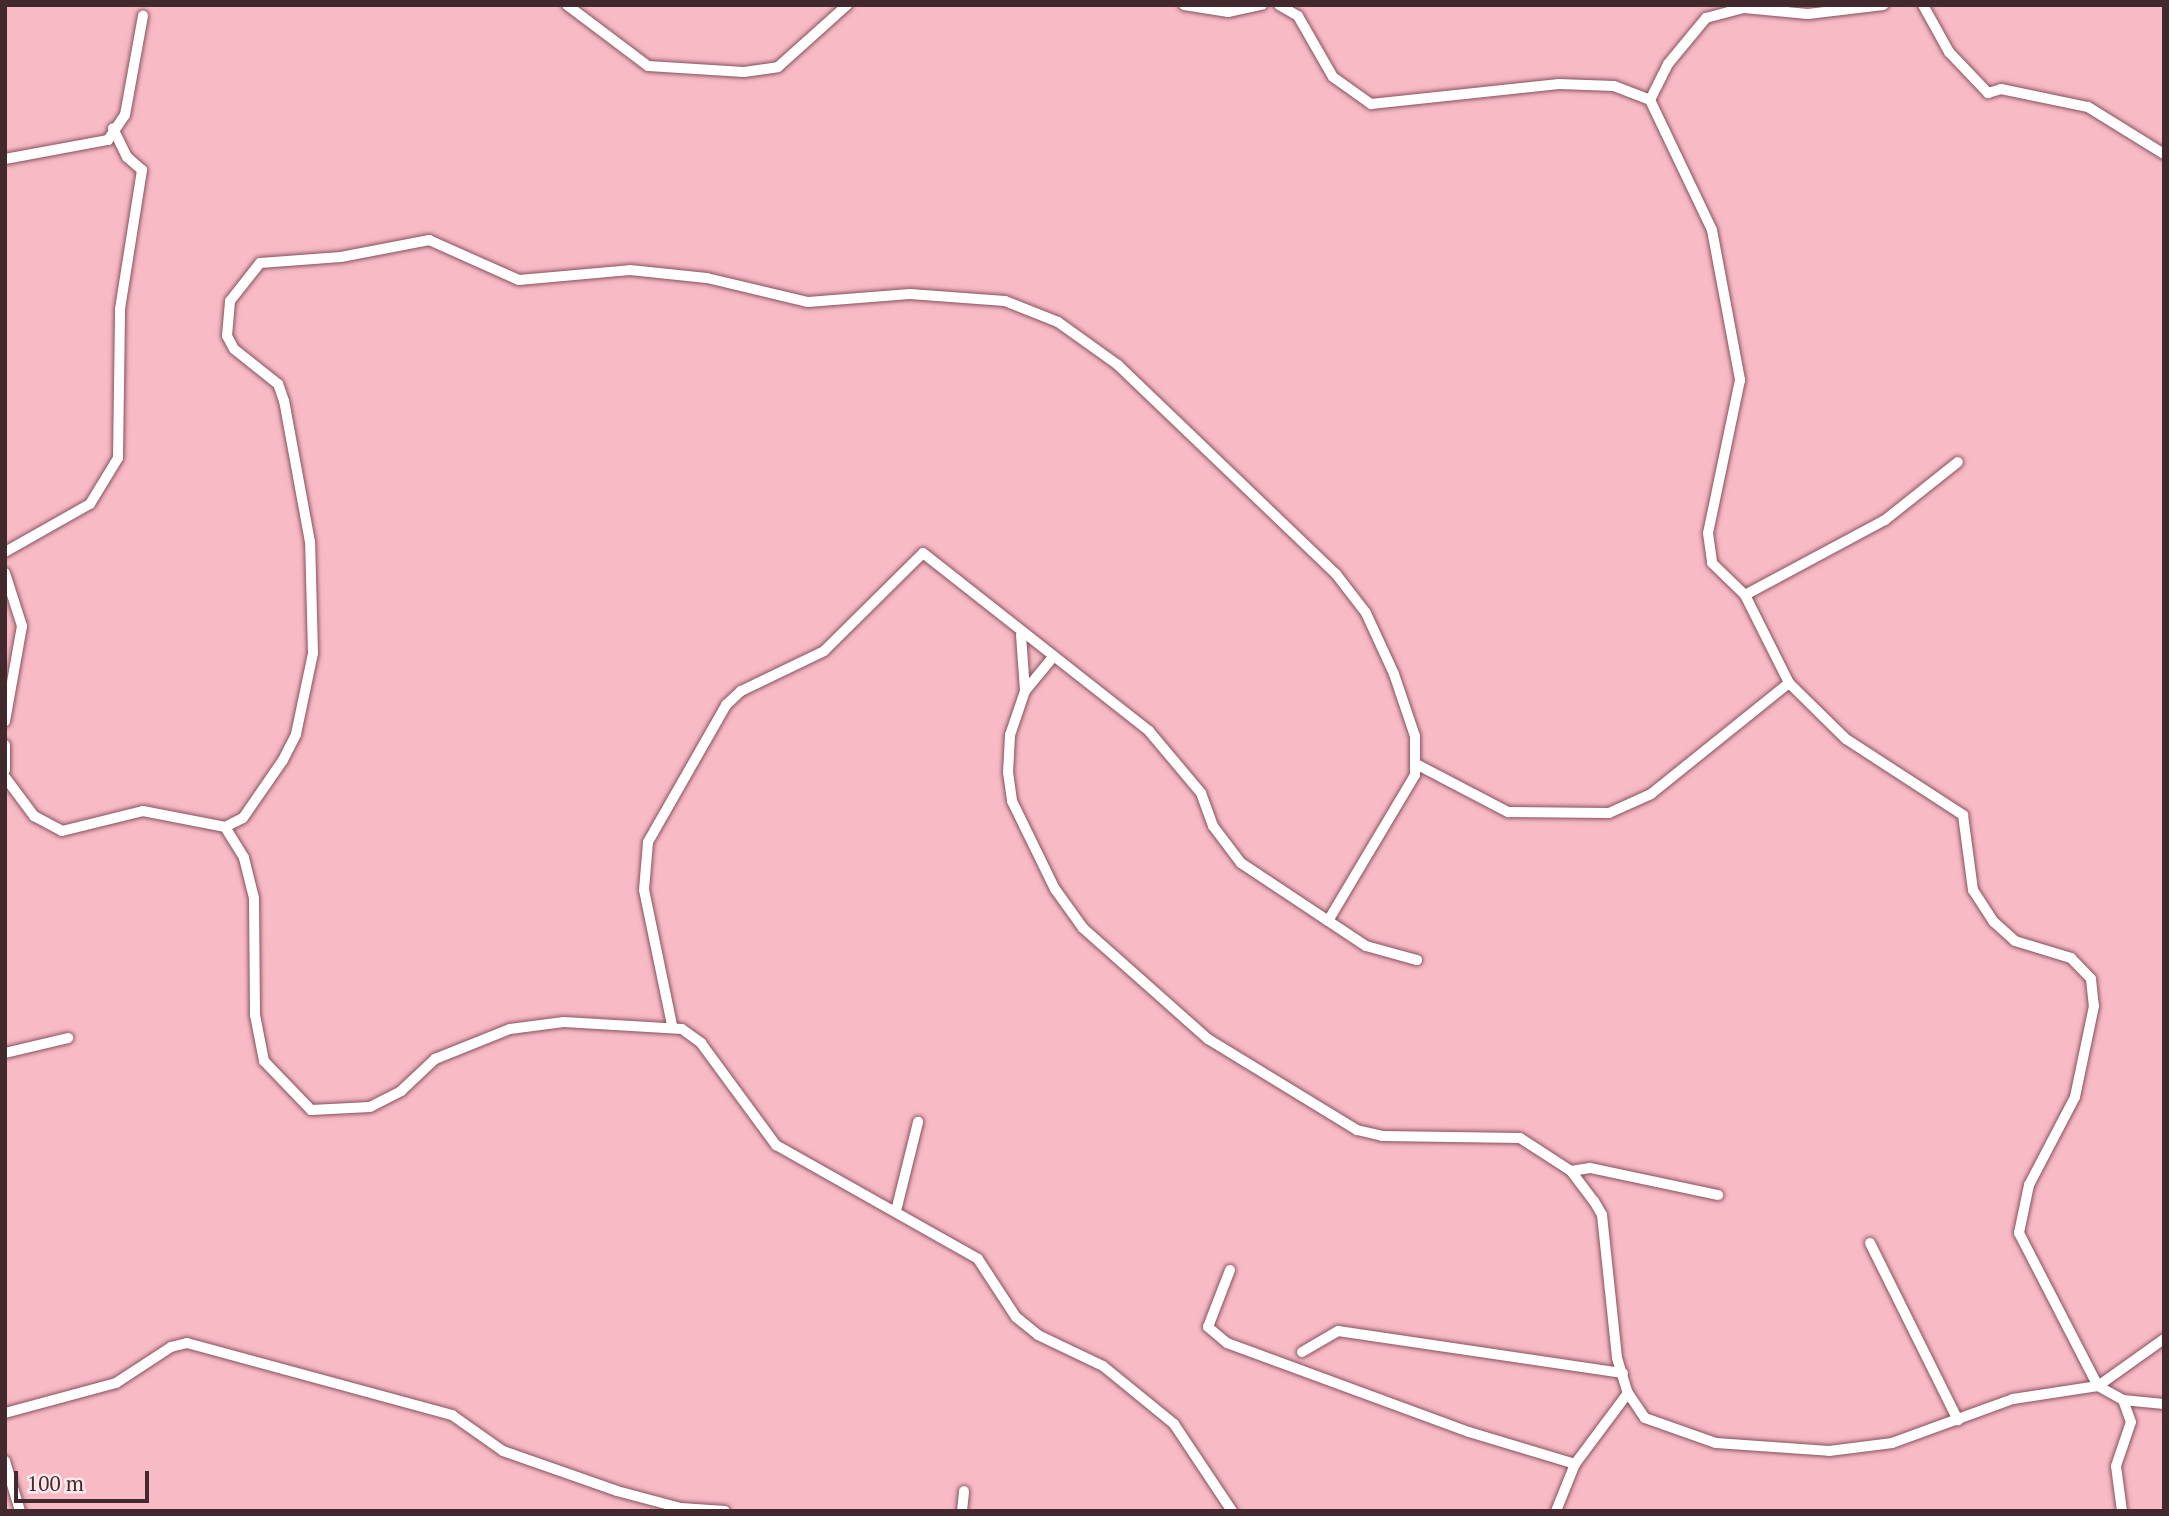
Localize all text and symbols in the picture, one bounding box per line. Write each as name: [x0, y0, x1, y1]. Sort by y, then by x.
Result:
scale bar: [18, 1456, 152, 1500]
text: 100 m: [27, 1469, 84, 1497]

